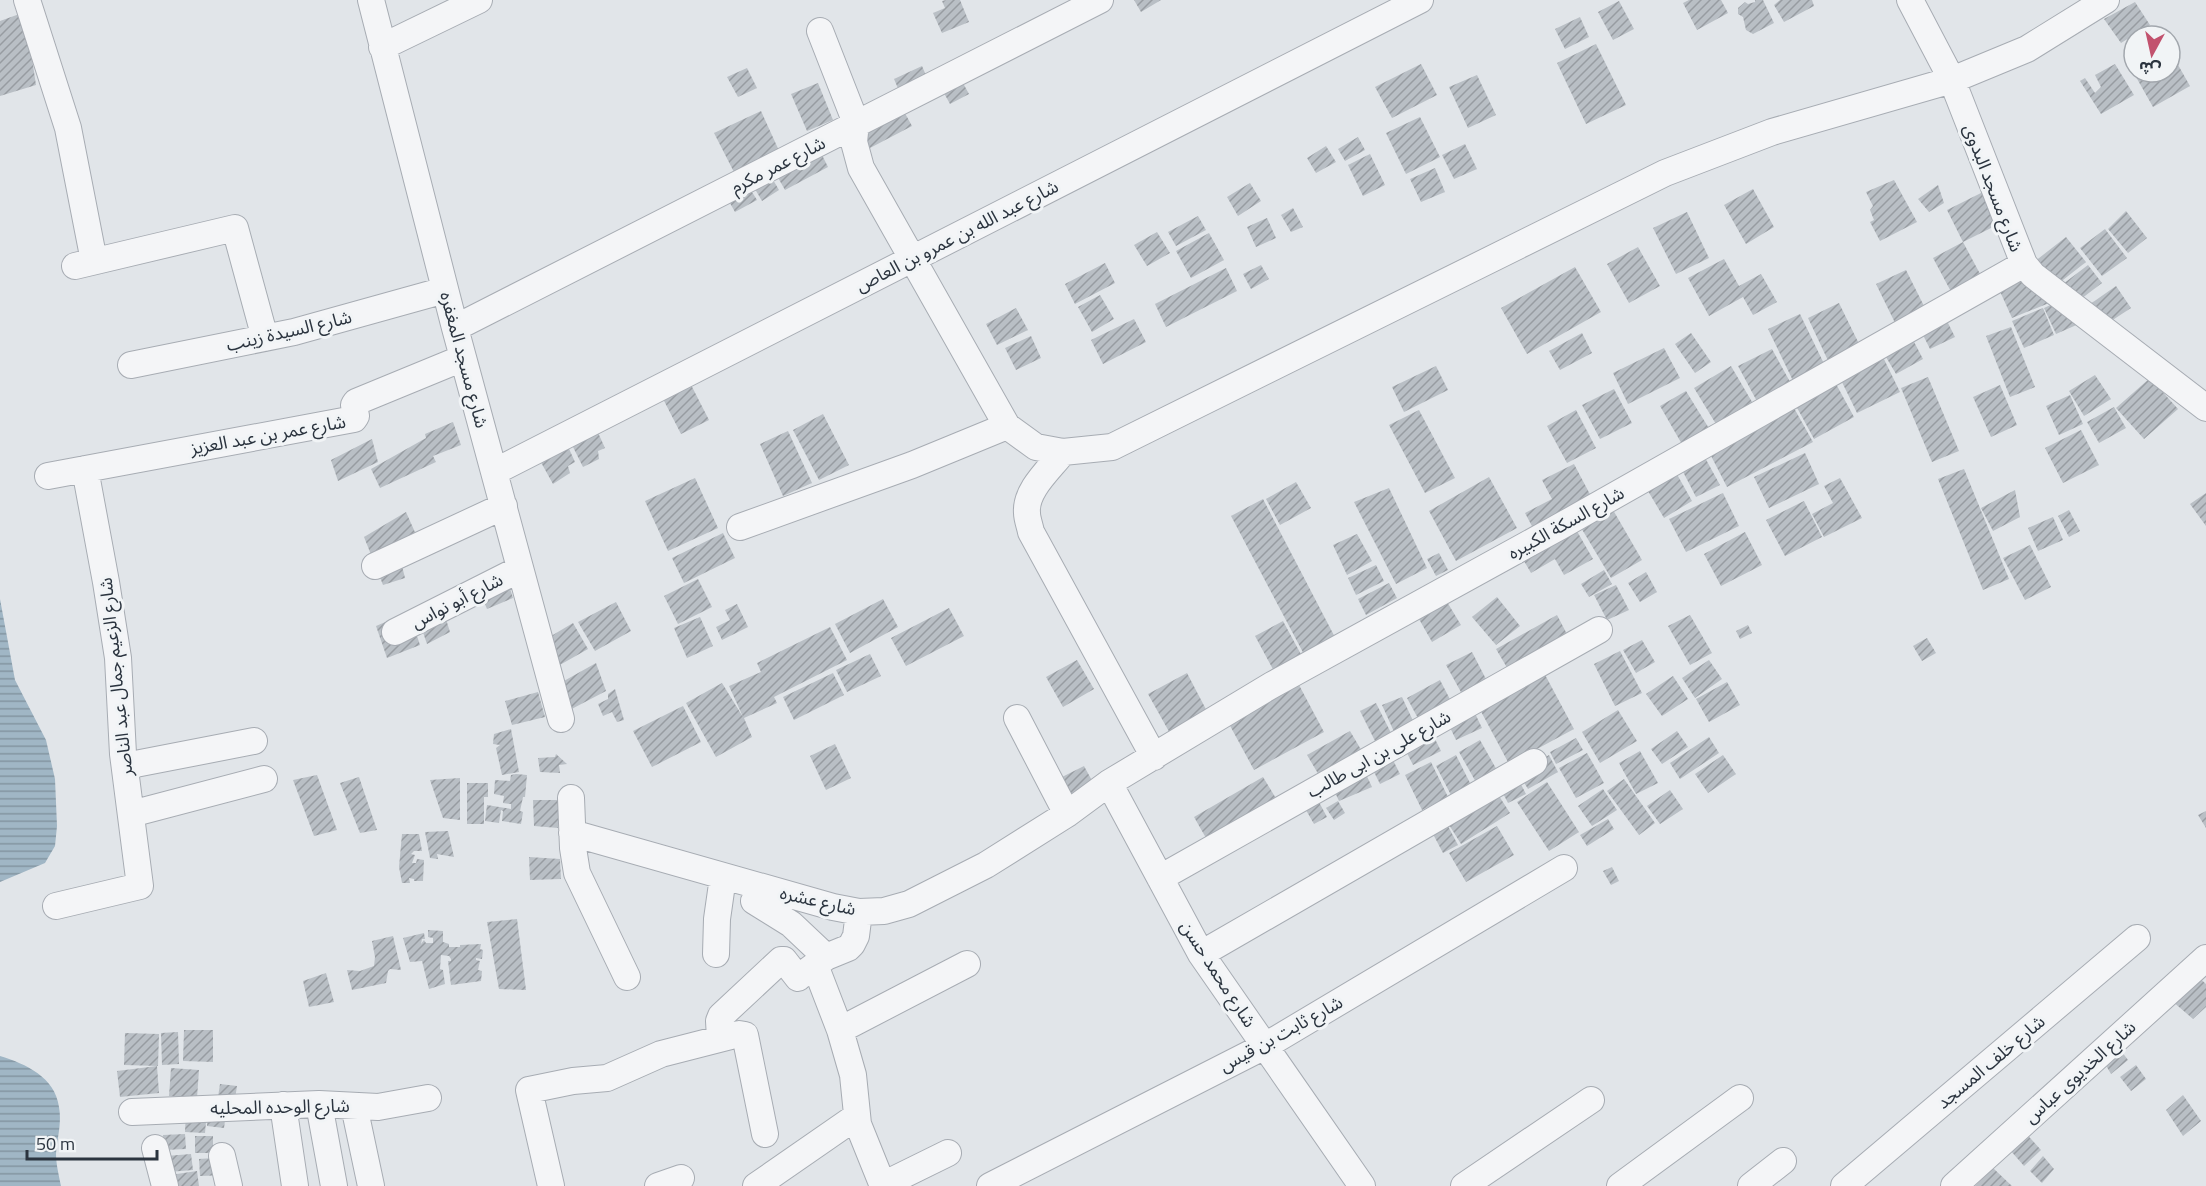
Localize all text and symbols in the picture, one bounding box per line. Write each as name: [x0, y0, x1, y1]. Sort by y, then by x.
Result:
north arrow: [2122, 24, 2182, 84]
text: ش: [2137, 55, 2162, 82]
street label: شارع مسجد البدوى: [1956, 120, 2030, 256]
street label: شارع عمر مكرم: [726, 129, 830, 201]
street label: شارع عبد الله بن عمرو بن العاص: [851, 173, 1063, 299]
street label: شارع مسجد المغفره: [432, 289, 496, 431]
street label: شارع السيدة زينب: [223, 303, 355, 359]
street label: شارع عمر بن عبد العزيز: [187, 408, 348, 463]
street label: شارع السكة الكبيره: [1502, 479, 1630, 567]
street label: شارع أبو نواس: [406, 566, 508, 636]
street label: شارع الزعيم جمال عبد الناصر: [92, 576, 140, 779]
street label: شارع على بن ابى طالب: [1302, 703, 1456, 805]
street label: شارع عشره: [777, 879, 859, 923]
street label: شارع محمد حسن: [1173, 915, 1263, 1033]
street label: شارع ثابت بن قيس: [1214, 988, 1348, 1080]
street label: شارع خلف المسجد: [1930, 1008, 2052, 1116]
street label: شارع الخديوى عباس: [2018, 1014, 2142, 1130]
street label: شارع الوحده المحليه: [210, 1092, 350, 1122]
scale bar: [27, 1123, 158, 1161]
text: 50 m: [36, 1130, 75, 1157]

